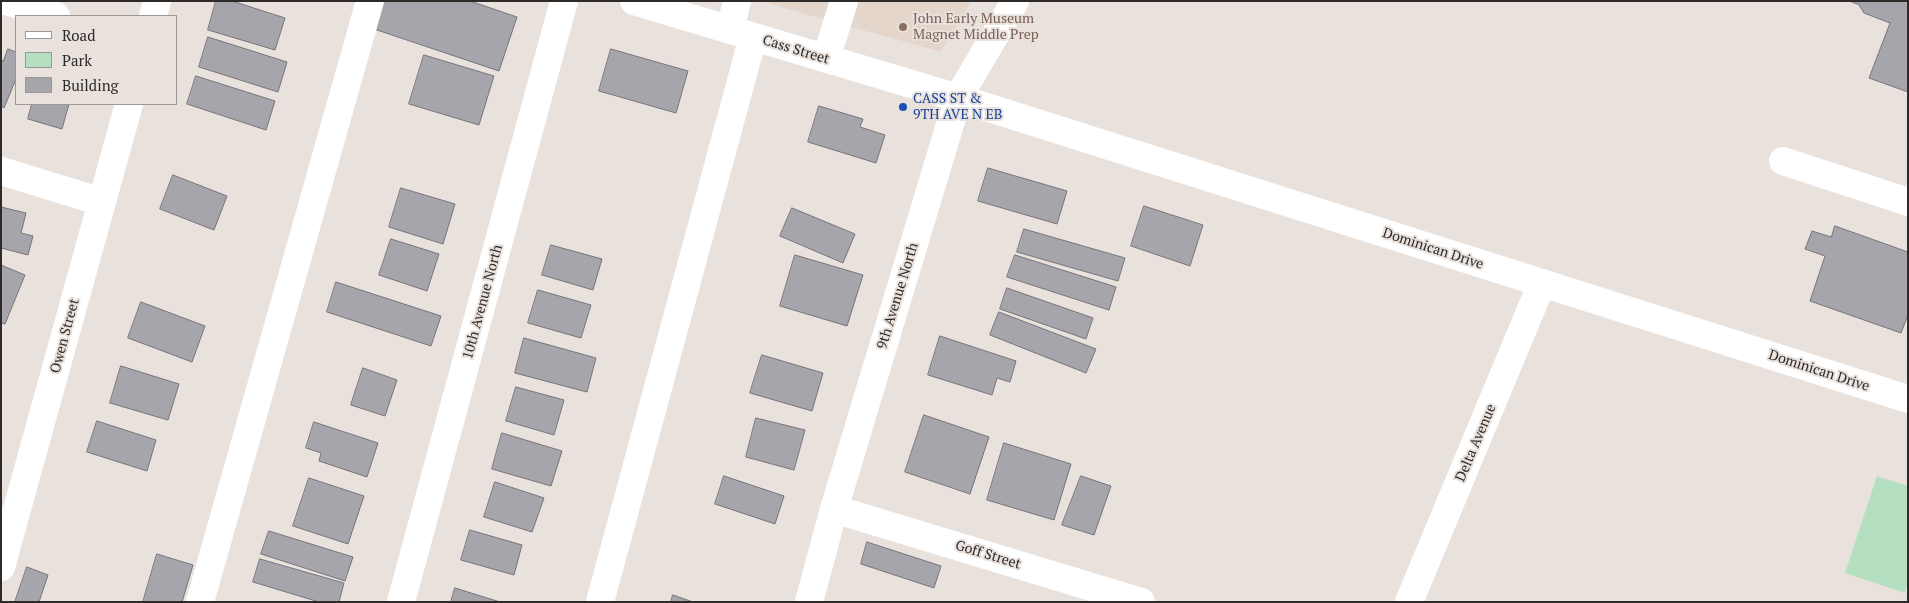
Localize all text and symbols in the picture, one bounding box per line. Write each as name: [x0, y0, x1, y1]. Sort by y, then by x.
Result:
place label: John Early Museum Magnet Middle Prep: [913, 11, 1039, 44]
legend: [15, 15, 178, 105]
marker: John Early Museum Magnet Middle Prep: [897, 21, 909, 33]
text: Road: [62, 25, 95, 45]
street label: Cass Street: [761, 32, 831, 68]
text: Park: [62, 50, 92, 70]
text: Building: [62, 75, 119, 95]
place label: CASS ST & 9TH AVE N EB: [913, 91, 1002, 124]
marker: CASS ST & 9TH AVE N EB: [897, 101, 909, 113]
street label: Dominican Drive: [1380, 225, 1486, 273]
street label: 9th Avenue North: [874, 241, 922, 351]
street label: 10th Avenue North: [460, 243, 506, 361]
street label: Owen Street: [47, 297, 83, 375]
street label: Dominican Drive: [1766, 347, 1872, 395]
street label: Delta Avenue: [1452, 402, 1500, 484]
street label: Goff Street: [953, 537, 1023, 573]

